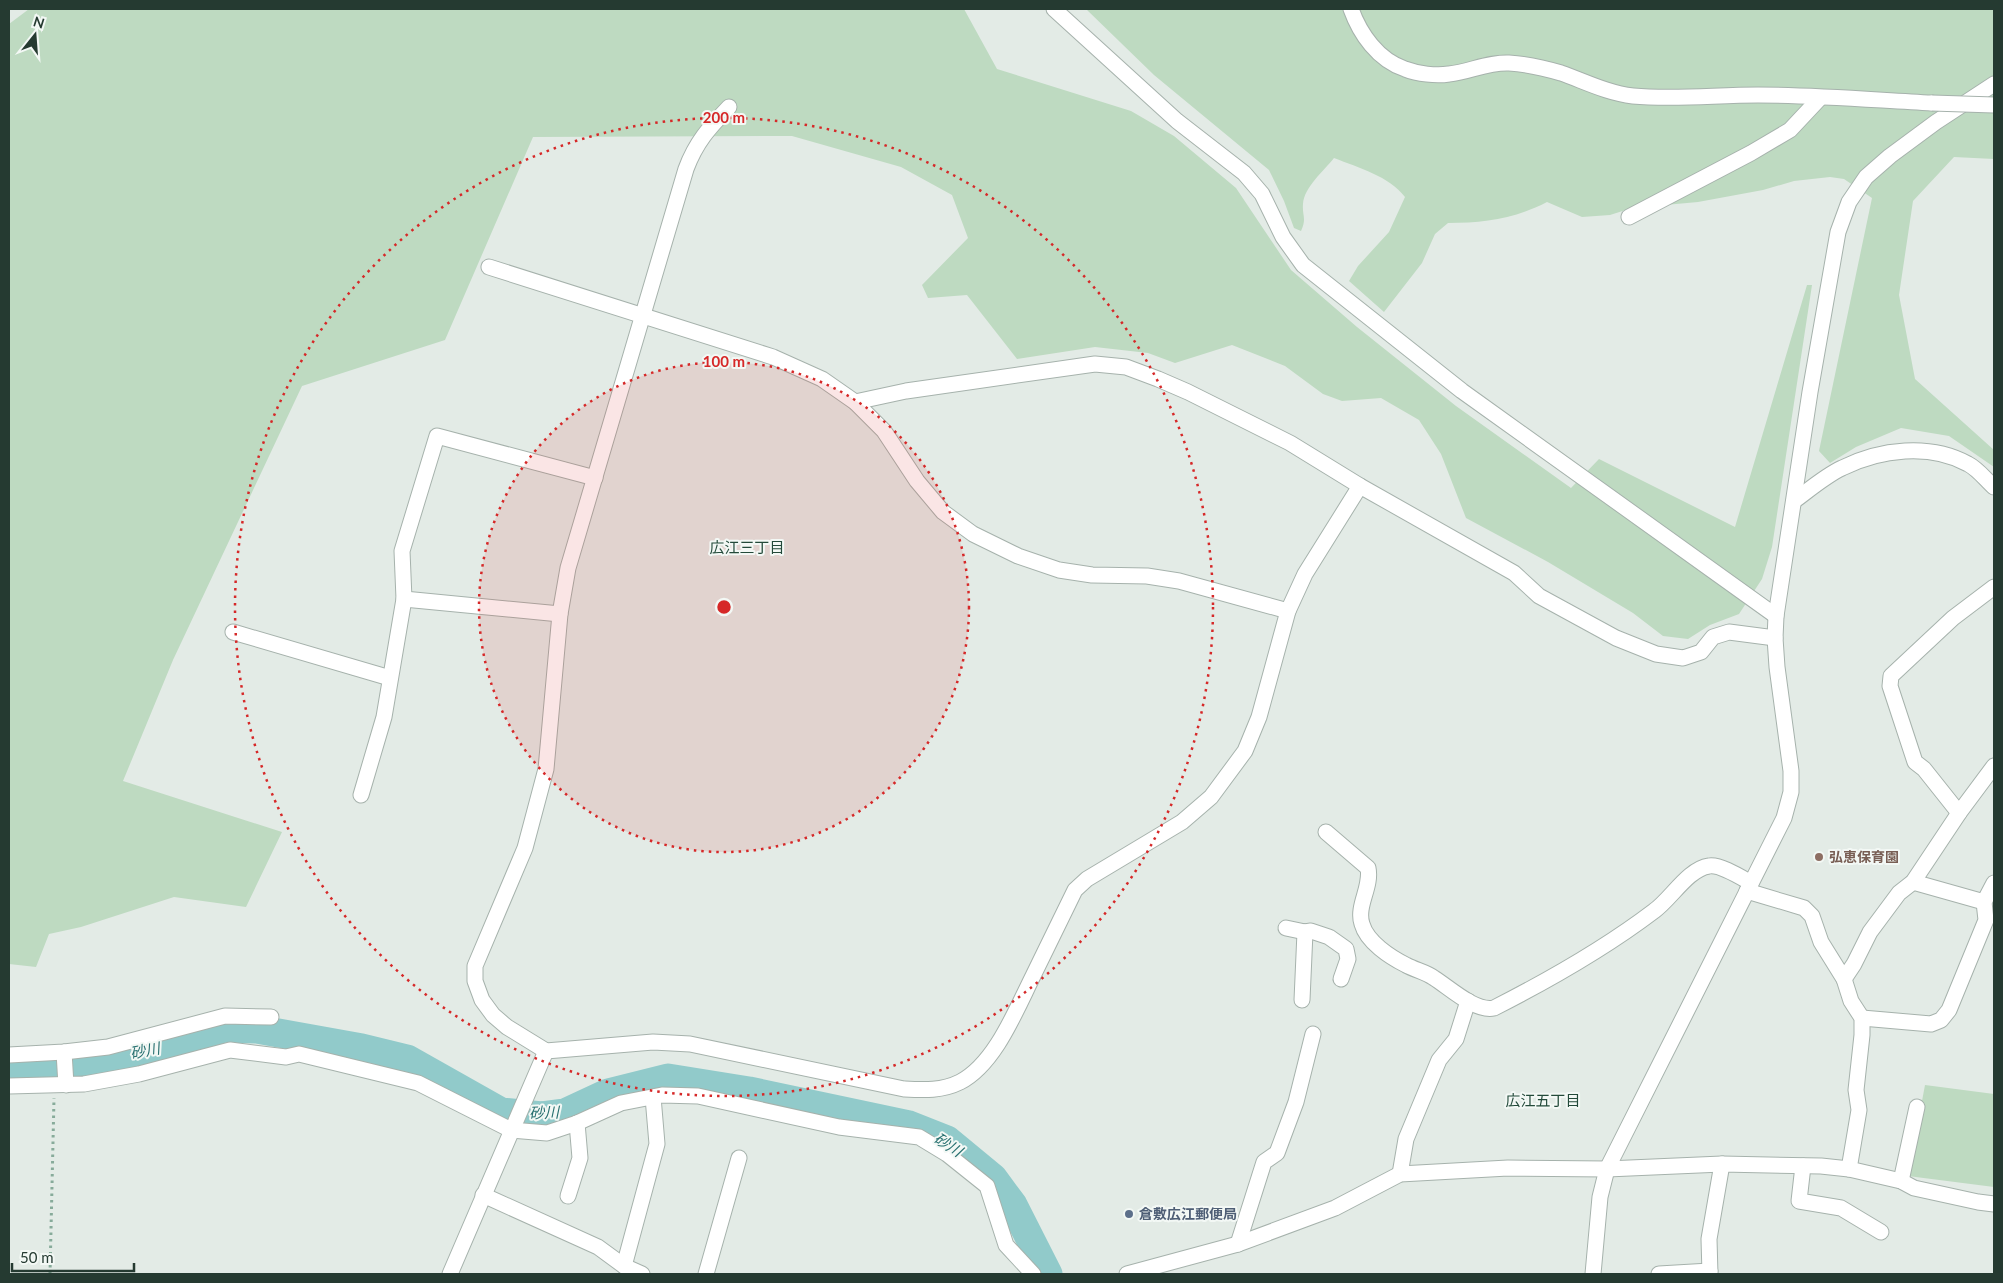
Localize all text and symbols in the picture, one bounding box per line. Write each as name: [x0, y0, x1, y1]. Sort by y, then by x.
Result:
north arrow: [10, 10, 60, 60]
text: N: [31, 12, 47, 32]
text: 200 m: [703, 108, 745, 126]
text: 100 m: [703, 352, 745, 370]
district label: 広江三丁目: [709, 538, 785, 556]
centre of rings: [715, 598, 733, 616]
place label: 弘恵保育園: [1829, 848, 1899, 865]
marker: 弘恵保育園: [1813, 851, 1825, 863]
water label: 砂川: [128, 1038, 163, 1062]
district label: 広江五丁目: [1505, 1091, 1581, 1109]
water label: 砂川: [529, 1102, 561, 1122]
water label: 砂川: [931, 1129, 968, 1161]
place label: 倉敷広江郵便局: [1139, 1205, 1237, 1222]
marker: 倉敷広江郵便局: [1123, 1208, 1135, 1220]
scale bar: [12, 1240, 135, 1272]
text: 50 m: [20, 1248, 54, 1266]

